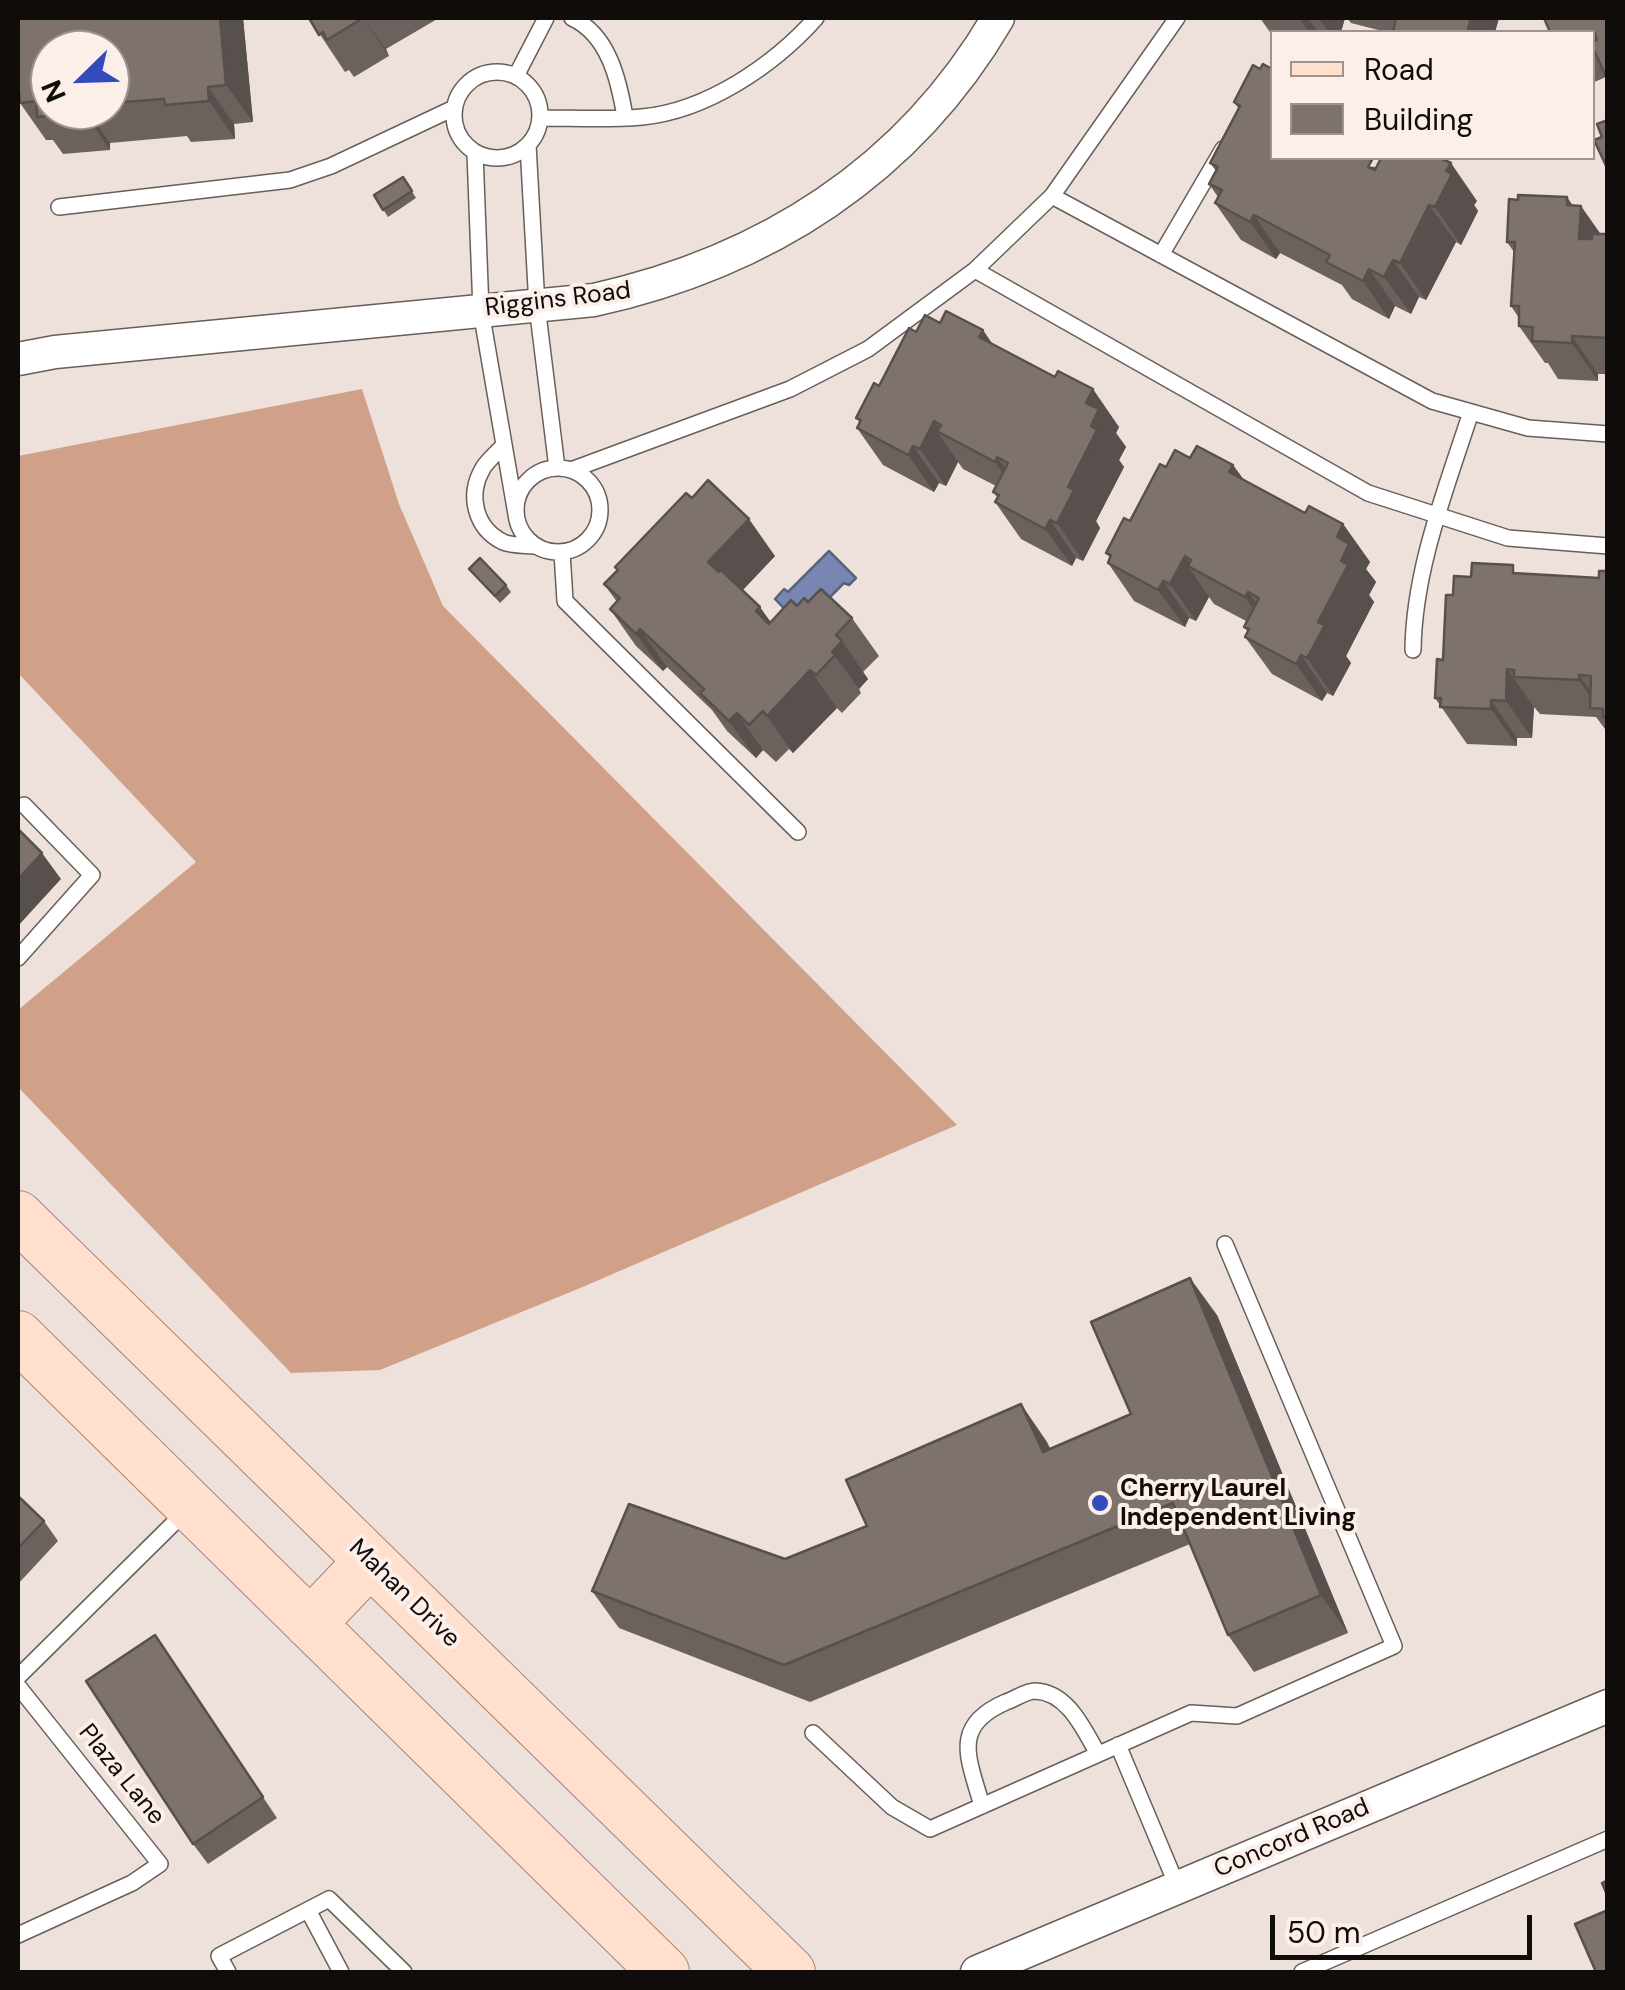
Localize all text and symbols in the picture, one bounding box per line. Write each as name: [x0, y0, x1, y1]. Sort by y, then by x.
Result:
north arrow: [30, 30, 130, 130]
legend: [1270, 30, 1595, 160]
text: Road: [1364, 50, 1434, 89]
text: N: [33, 75, 75, 108]
text: Building: [1364, 100, 1473, 139]
street label: Riggins Road: [483, 276, 633, 324]
place label: Cherry Laurel Independent Living: [1120, 1474, 1356, 1533]
marker: Cherry Laurel Independent Living: [1089, 1492, 1111, 1514]
street label: Mahan Drive: [342, 1534, 466, 1654]
street label: Plaza Lane: [71, 1719, 171, 1831]
street label: Concord Road: [1210, 1793, 1374, 1885]
scale bar: [1275, 1895, 1538, 1957]
text: 50 m: [1287, 1913, 1361, 1952]

